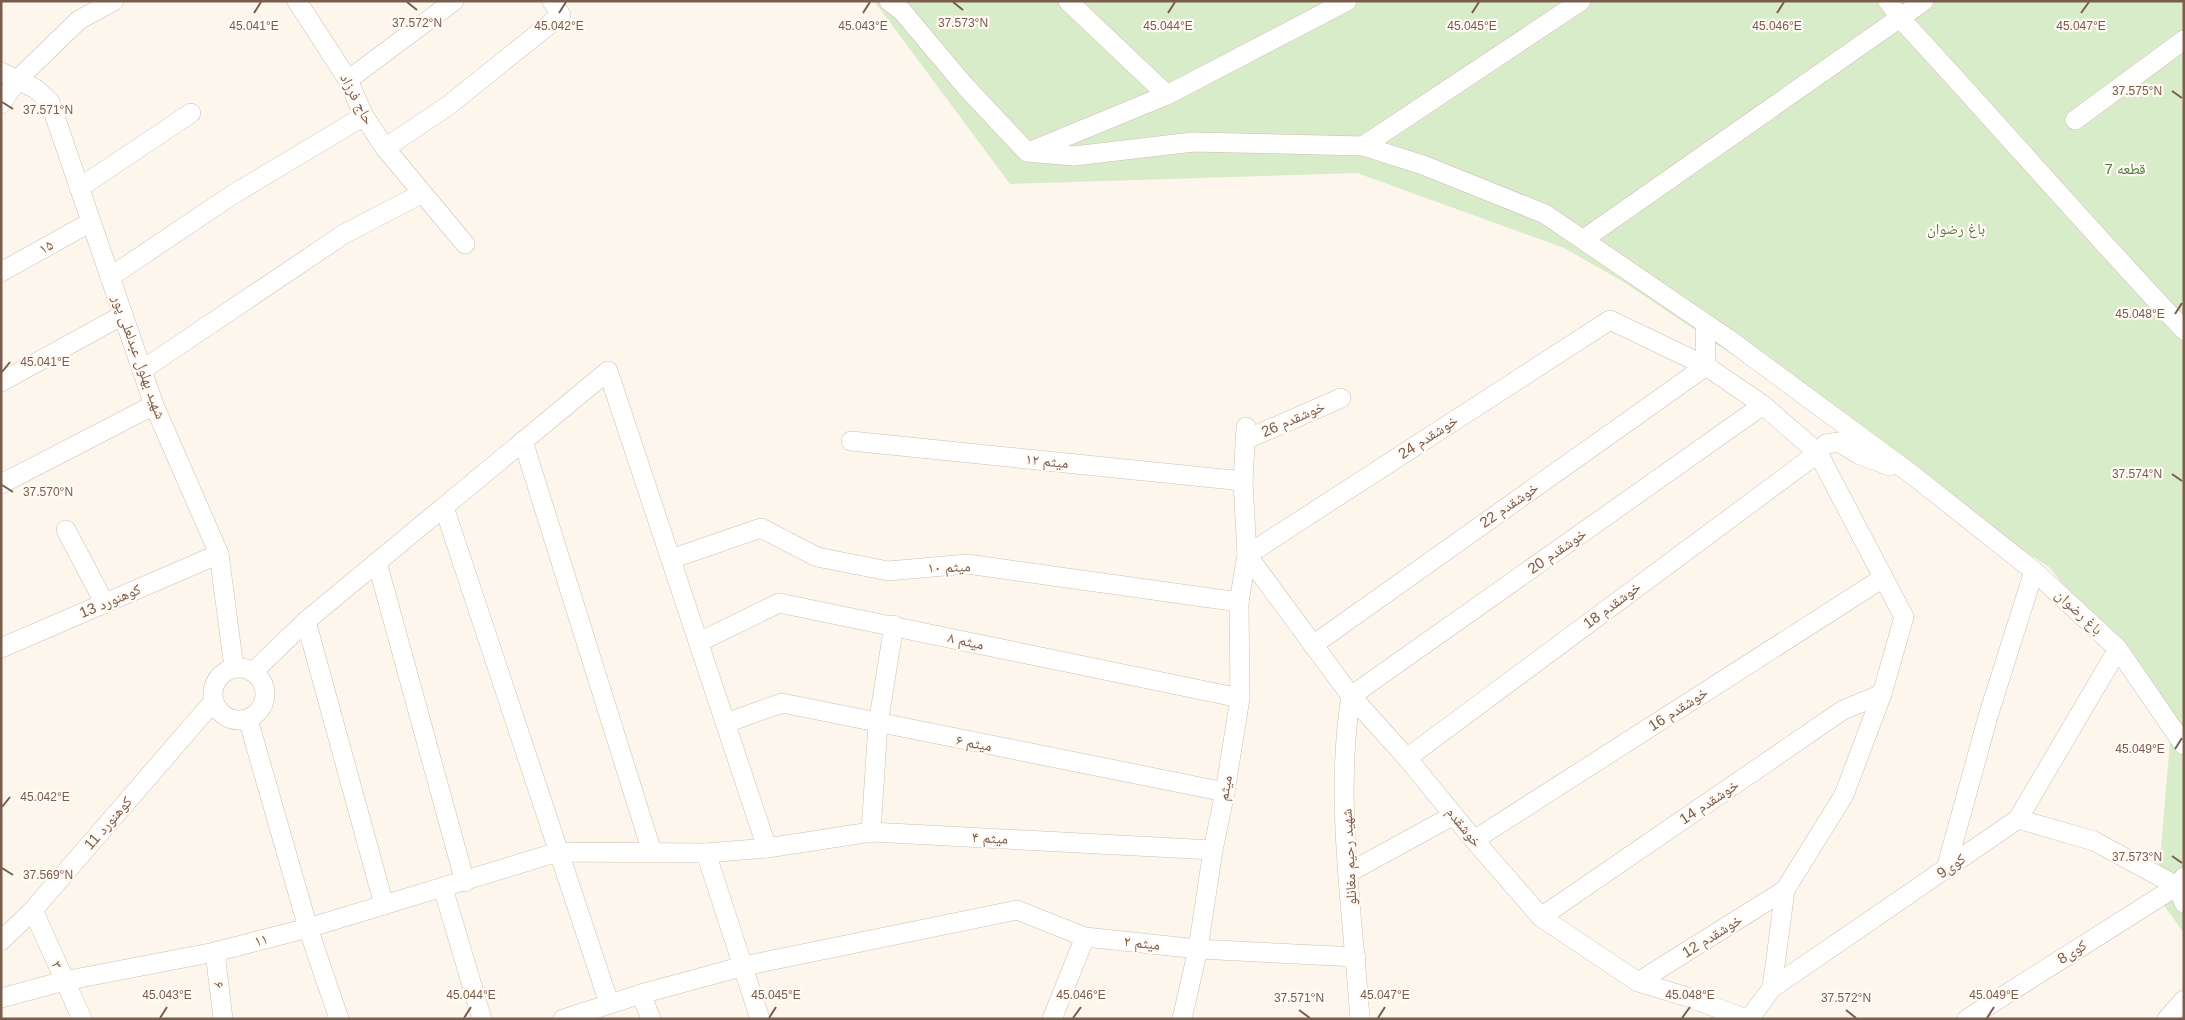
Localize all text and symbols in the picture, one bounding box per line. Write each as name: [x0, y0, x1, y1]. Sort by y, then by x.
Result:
text: 37.572°N: [392, 16, 442, 30]
text: 37.573°N: [938, 16, 988, 30]
text: 45.041°E: [229, 19, 279, 33]
text: 45.042°E: [534, 19, 584, 33]
text: 45.043°E: [838, 19, 888, 33]
text: 45.044°E: [1143, 19, 1193, 33]
text: 45.045°E: [1447, 19, 1497, 33]
text: 45.046°E: [1752, 19, 1802, 33]
text: 45.047°E: [2056, 19, 2106, 33]
street label: حاج فرزاد: [335, 71, 378, 128]
text: 37.575°N: [2112, 84, 2162, 98]
text: 37.571°N: [23, 103, 73, 117]
park label: قطعه 7: [2104, 160, 2146, 177]
park label: باغ رضوان: [1927, 220, 1985, 239]
street label: ۱۵: [36, 236, 56, 257]
street label: شهید بهلول عبدلعلی پور: [107, 292, 170, 422]
text: 45.048°E: [2115, 307, 2165, 321]
text: 45.041°E: [20, 355, 70, 369]
street label: خوشقدم 26: [1258, 397, 1328, 442]
street label: خوشقدم 24: [1395, 411, 1462, 464]
street label: ۱۲ میثم: [1024, 450, 1070, 473]
text: 37.574°N: [2112, 467, 2162, 481]
street label: خوشقدم 22: [1476, 478, 1543, 533]
text: 37.570°N: [23, 485, 73, 499]
street label: خوشقدم 20: [1524, 524, 1591, 579]
street label: ۱۰ میثم: [927, 557, 971, 578]
street label: خوشقدم 18: [1580, 577, 1645, 633]
street label: کوهنورد 13: [77, 580, 143, 622]
street label: باغ رضوان: [2051, 586, 2106, 639]
street label: ۸ میثم: [946, 628, 986, 655]
street label: خوشقدم 16: [1645, 683, 1712, 736]
street label: ۶ میثم: [954, 731, 994, 756]
text: 45.049°E: [2115, 742, 2165, 756]
street label: میثم: [1214, 774, 1237, 802]
street label: خوشقدم 14: [1676, 775, 1743, 829]
text: 45.042°E: [20, 790, 70, 804]
street label: کوهنورد 11: [80, 793, 136, 853]
street label: خوشقدم: [1442, 803, 1486, 852]
street label: شهید رحیم مغانلو: [1337, 808, 1362, 906]
street label: ۴ میثم: [971, 828, 1009, 849]
street label: کوی9: [1933, 850, 1969, 883]
text: 37.573°N: [2112, 850, 2162, 864]
text: 37.569°N: [23, 868, 73, 882]
street label: خوشقدم 12: [1679, 910, 1746, 962]
street label: ۱۱: [252, 930, 269, 949]
street label: ۲ میثم: [1123, 932, 1161, 955]
street label: کوی8: [2054, 936, 2090, 969]
street label: ۳: [48, 958, 67, 971]
street label: ۶: [211, 981, 228, 990]
text: 45.043°E: [142, 988, 192, 1002]
text: 45.044°E: [446, 988, 496, 1002]
text: 45.045°E: [751, 988, 801, 1002]
text: 45.046°E: [1056, 988, 1106, 1002]
text: 45.047°E: [1360, 988, 1410, 1002]
text: 45.048°E: [1665, 988, 1715, 1002]
text: 45.049°E: [1969, 988, 2019, 1002]
text: 37.571°N: [1274, 991, 1324, 1005]
text: 37.572°N: [1821, 991, 1871, 1005]

